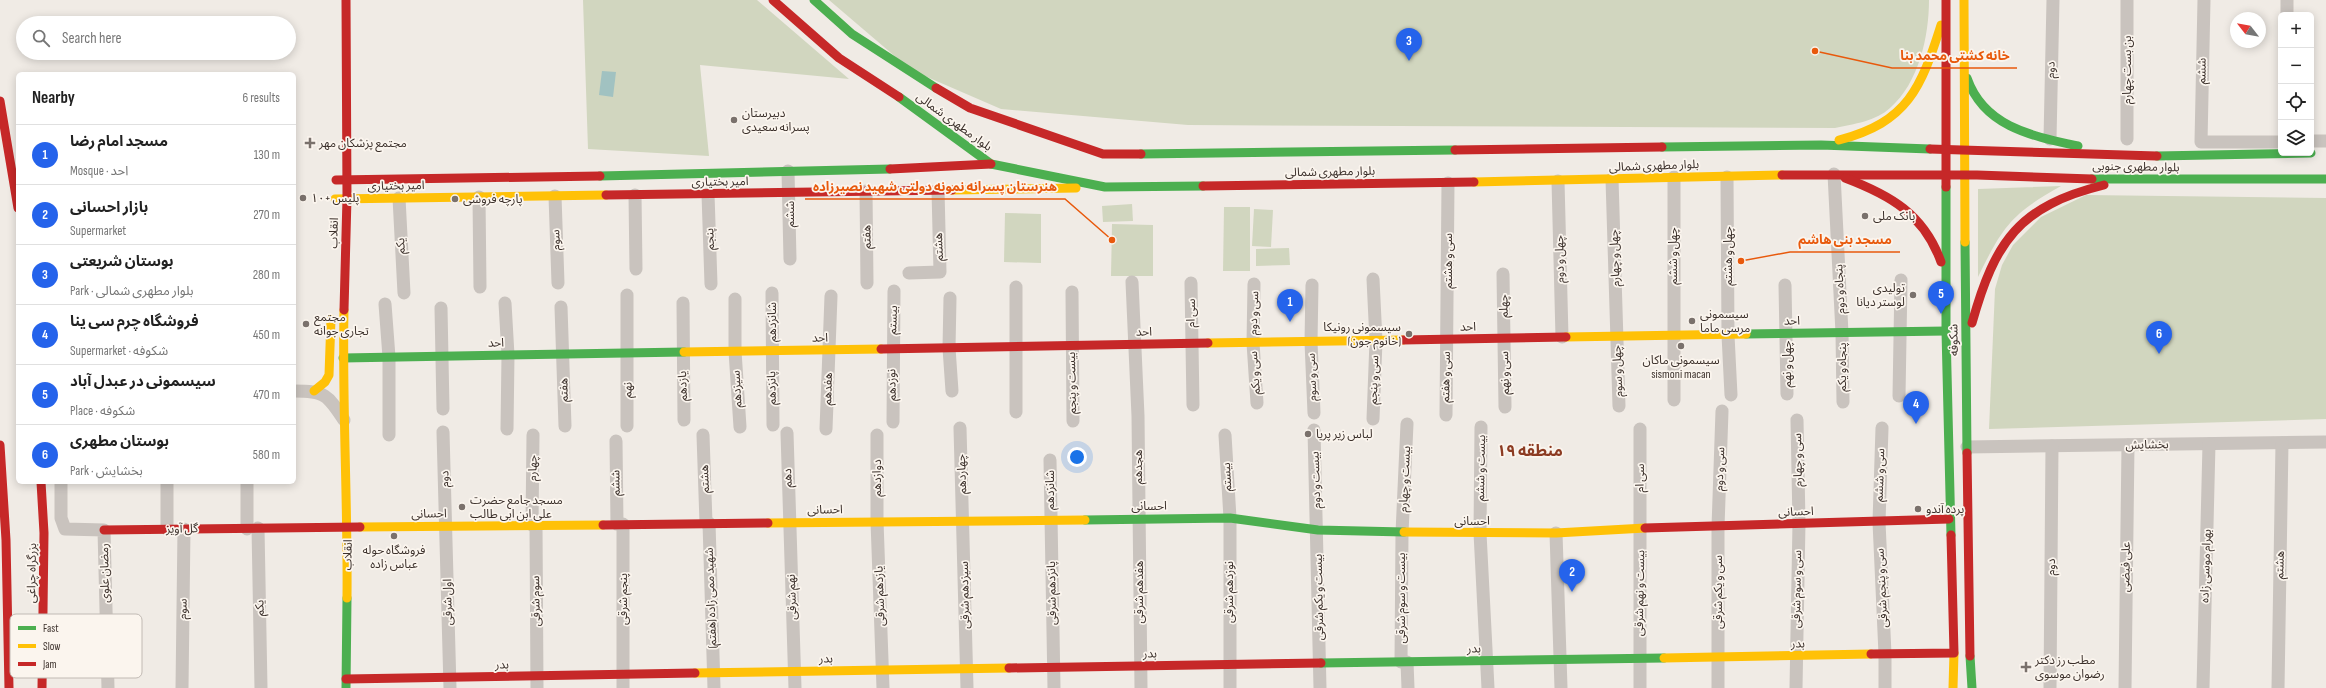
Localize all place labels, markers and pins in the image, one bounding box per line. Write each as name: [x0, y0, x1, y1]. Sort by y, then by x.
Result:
pin: 3: [1396, 28, 1422, 61]
callout: خانه کشتی محمد بنا: [1892, 43, 2017, 68]
place label: دبیرستان پسرانه سعیدی: [742, 106, 810, 135]
marker: دبیرستان پسرانه سعیدی: [729, 115, 739, 125]
place label: مجتمع پزشکان مهر: [318, 136, 407, 152]
marker: مجتمع پزشکان مهر: [304, 137, 316, 149]
callout: هنرستان پسرانه نمونه دولتی شهید نصیرزاده: [805, 174, 1065, 199]
place label: پلیس +۱۰: [311, 191, 359, 206]
place label: پارچه فروشی: [463, 192, 523, 207]
marker: پلیس +۱۰: [298, 193, 308, 203]
marker: پارچه فروشی: [450, 194, 460, 204]
place label: بانک ملی: [1873, 209, 1915, 224]
marker: بانک ملی: [1860, 211, 1870, 221]
callout: مسجد بنی هاشم: [1790, 227, 1900, 252]
place label: تولیدی لوستر دیانا: [1856, 281, 1905, 310]
pin: 5: [1928, 281, 1954, 314]
pin: 1: [1277, 289, 1303, 322]
marker: تولیدی لوستر دیانا: [1908, 290, 1918, 300]
place label: سیسمونی مرسی ماما: [1700, 307, 1750, 336]
place label: مجتمع تجاری جوانه: [314, 310, 369, 339]
marker: سیسمونی مرسی ماما: [1687, 316, 1697, 326]
marker: مجتمع تجاری جوانه: [301, 319, 311, 329]
place label: سیسمونی رونیکا (خانوم جون): [1323, 320, 1401, 350]
pin: 6: [2146, 321, 2172, 354]
marker: سیسمونی رونیکا (خانوم جون): [1404, 329, 1414, 339]
marker: سیسمونی ماکان sismoni macan: [1676, 341, 1686, 351]
place label: سیسمونی ماکان sismoni macan: [1642, 353, 1720, 382]
pin: 4: [1903, 391, 1929, 424]
place label: لباس زیر پریا: [1316, 427, 1373, 442]
marker: لباس زیر پریا: [1303, 429, 1313, 439]
place label: مسجد جامع حضرت علی ابن ابی طالب: [470, 493, 563, 522]
marker: مسجد جامع حضرت علی ابن ابی طالب: [457, 502, 467, 512]
place label: پرده آندو: [1926, 502, 1964, 517]
marker: پرده آندو: [1913, 504, 1923, 514]
marker: فروشگاه حوله عباس زاده: [389, 531, 399, 541]
place label: فروشگاه حوله عباس زاده: [363, 543, 425, 572]
pin: 2: [1559, 559, 1585, 592]
place label: مطب رز دکتر رضوان موسوی: [2034, 653, 2105, 682]
marker: مطب رز دکتر رضوان موسوی: [2020, 661, 2032, 673]

